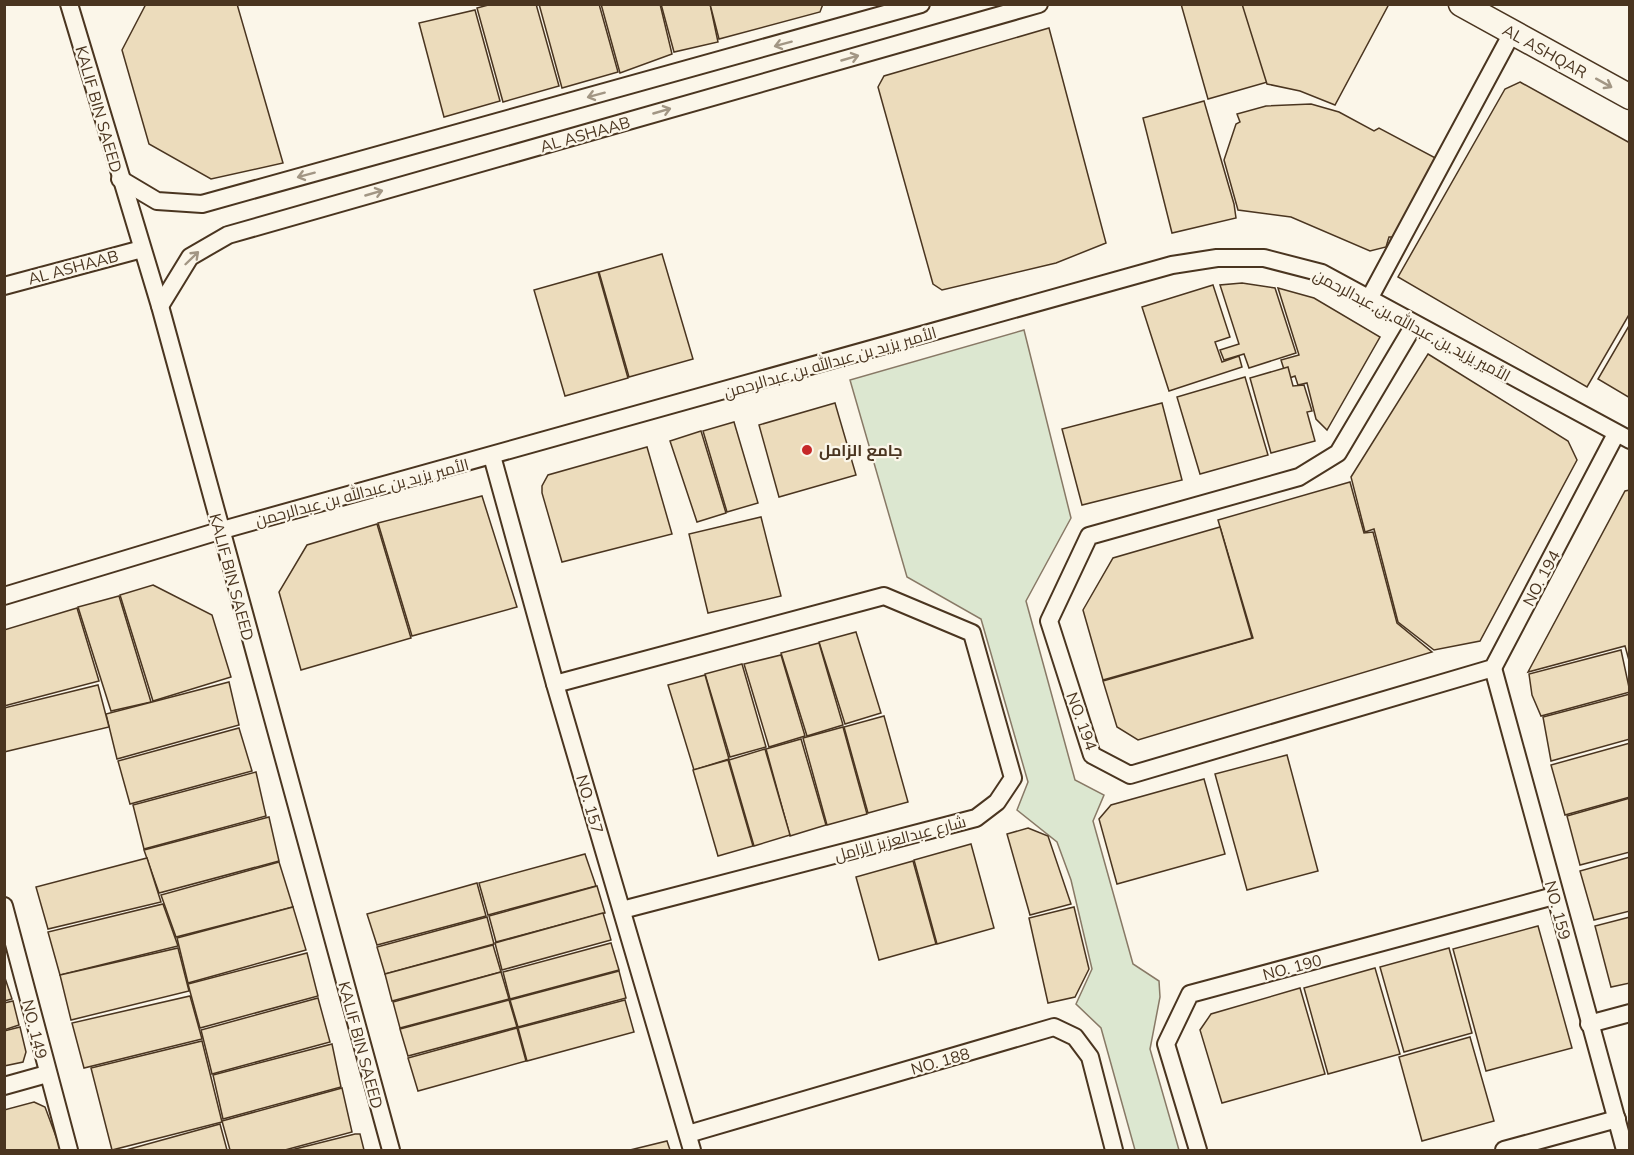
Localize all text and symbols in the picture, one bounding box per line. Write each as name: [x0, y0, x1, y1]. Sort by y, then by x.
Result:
street label: AL ASHQAR: [1499, 20, 1591, 82]
one-way arrow: [774, 38, 793, 50]
street label: KALIF BIN SAEED: [71, 43, 127, 175]
one-way arrow: [840, 52, 859, 63]
one-way arrow: [1595, 77, 1612, 89]
one-way arrow: [586, 90, 605, 102]
one-way arrow: [652, 105, 671, 117]
street label: AL ASHAAB: [538, 112, 632, 156]
one-way arrow: [297, 170, 316, 181]
one-way arrow: [364, 187, 383, 199]
street label: AL ASHAAB: [26, 245, 120, 289]
one-way arrow: [184, 251, 199, 266]
street label: الأمير يزيد بن عبدالله بن عبدالرحمن: [1310, 264, 1514, 386]
street label: الأمير يزيد بن عبدالله بن عبدالرحمن: [721, 322, 939, 403]
place label: جامع الزامل: [819, 440, 902, 461]
marker: جامع الزامل: [800, 443, 814, 457]
street label: الأمير يزيد بن عبدالله بن عبدالرحمن: [253, 454, 471, 531]
street label: KALIF BIN SAEED: [205, 511, 259, 643]
street label: NO. 194: [1518, 546, 1564, 609]
street label: NO. 194: [1062, 689, 1102, 753]
street label: NO. 157: [572, 772, 608, 836]
street label: شارع عبدالعزيز الزامل: [832, 811, 968, 867]
street label: NO. 159: [1541, 878, 1575, 942]
street label: NO. 190: [1260, 950, 1324, 984]
street label: KALIF BIN SAEED: [334, 979, 388, 1111]
street label: NO. 149: [18, 997, 52, 1061]
street label: NO. 188: [908, 1043, 972, 1079]

